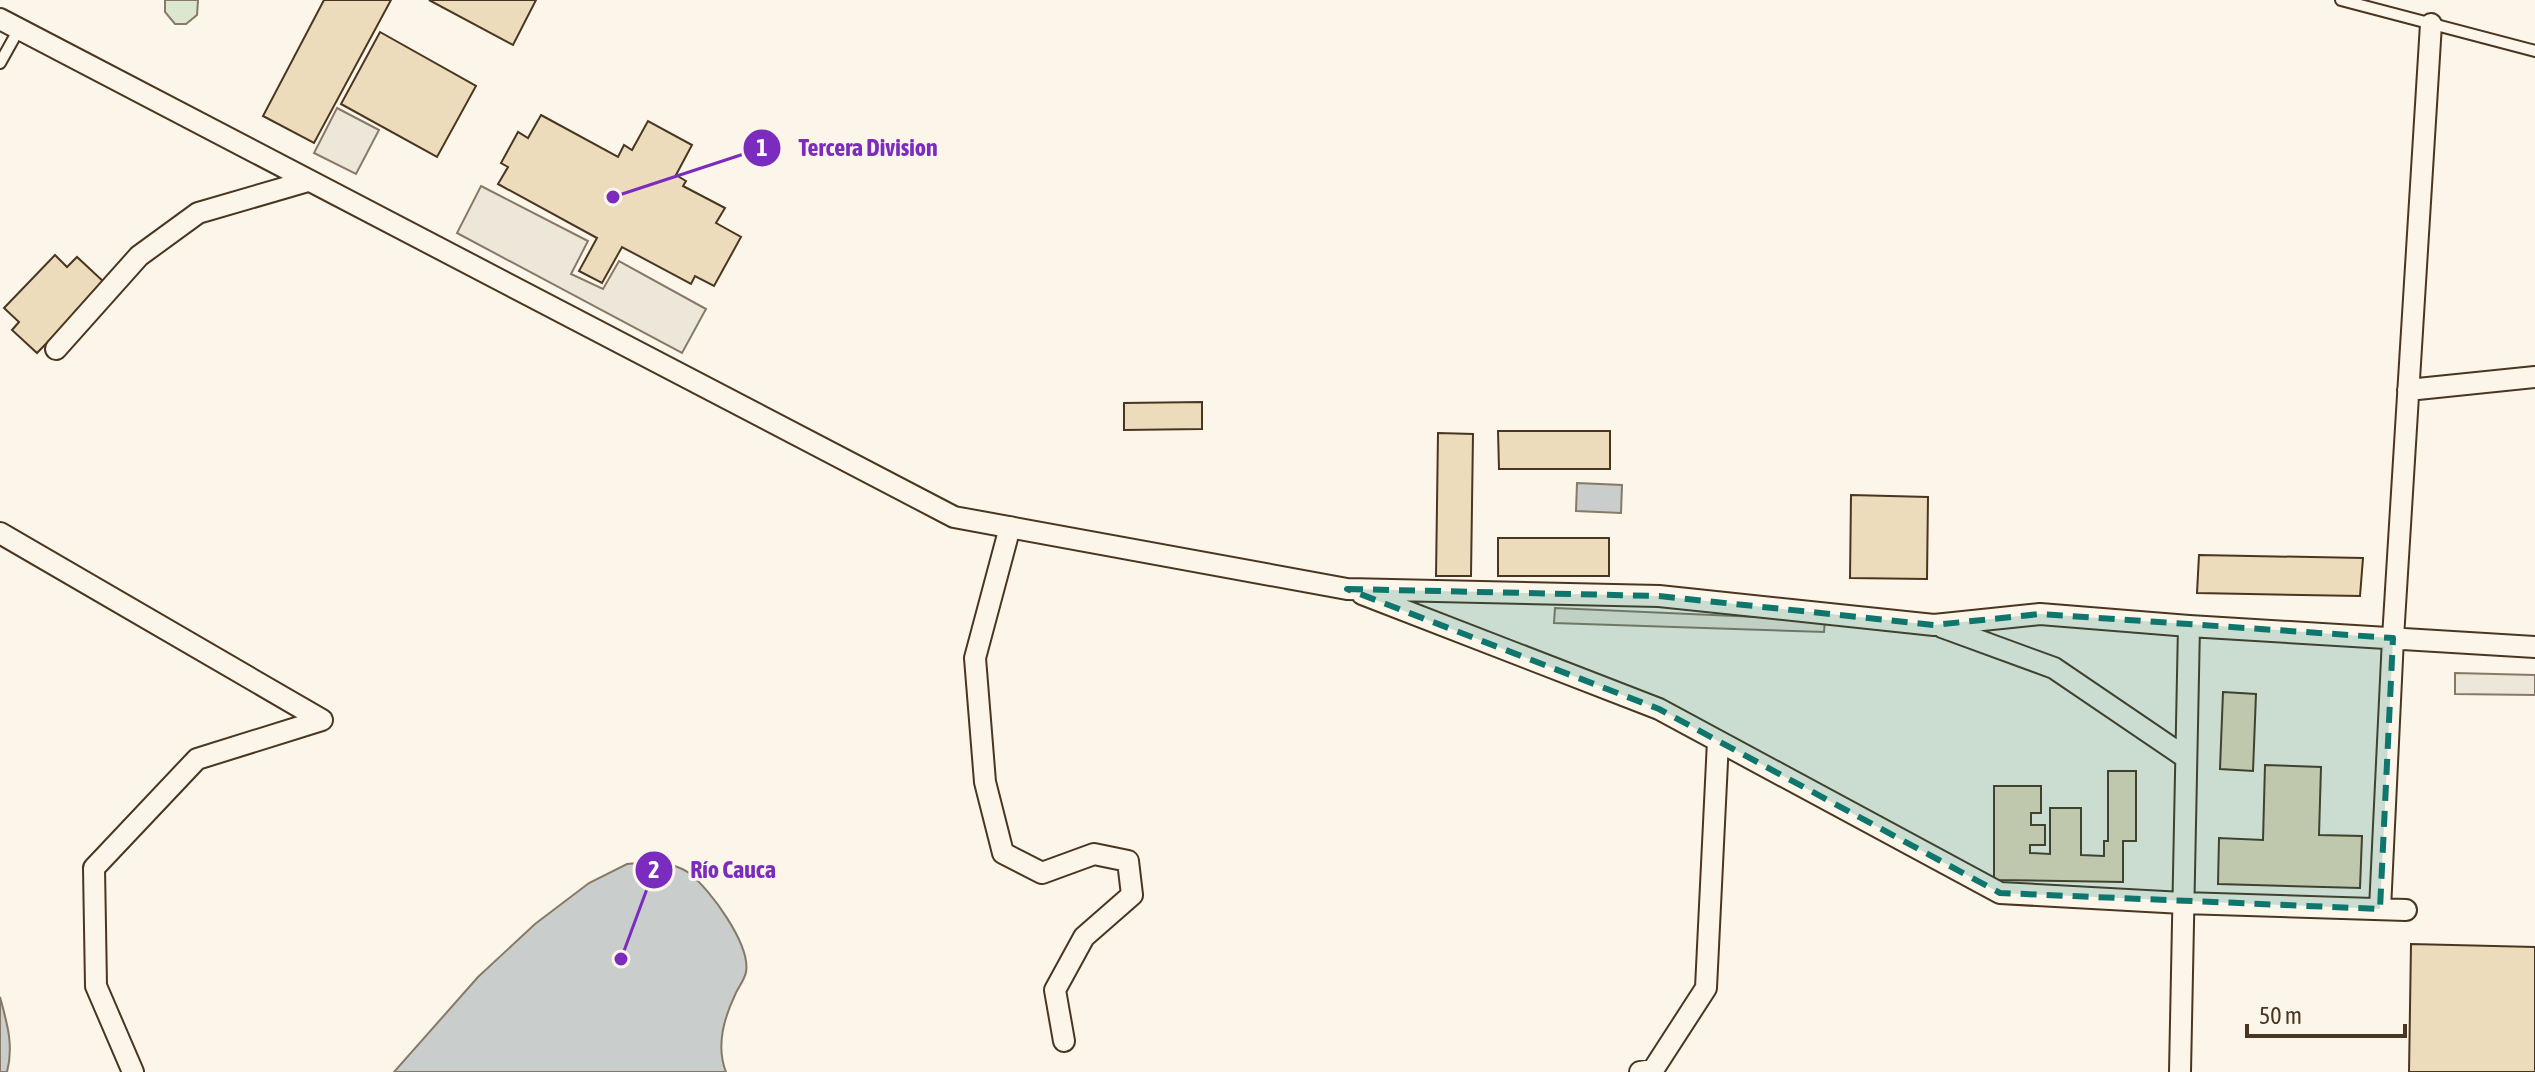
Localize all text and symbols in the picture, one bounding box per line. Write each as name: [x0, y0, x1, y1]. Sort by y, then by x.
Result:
callout: Tercera Division: [742, 124, 953, 172]
text: 1: [756, 134, 768, 161]
text: Tercera Division: [798, 134, 938, 161]
callout: Río Cauca: [634, 846, 792, 894]
text: 2: [648, 856, 660, 883]
text: Río Cauca: [690, 856, 776, 883]
scale bar: [2247, 988, 2405, 1038]
text: 50 m: [2259, 1002, 2302, 1029]

